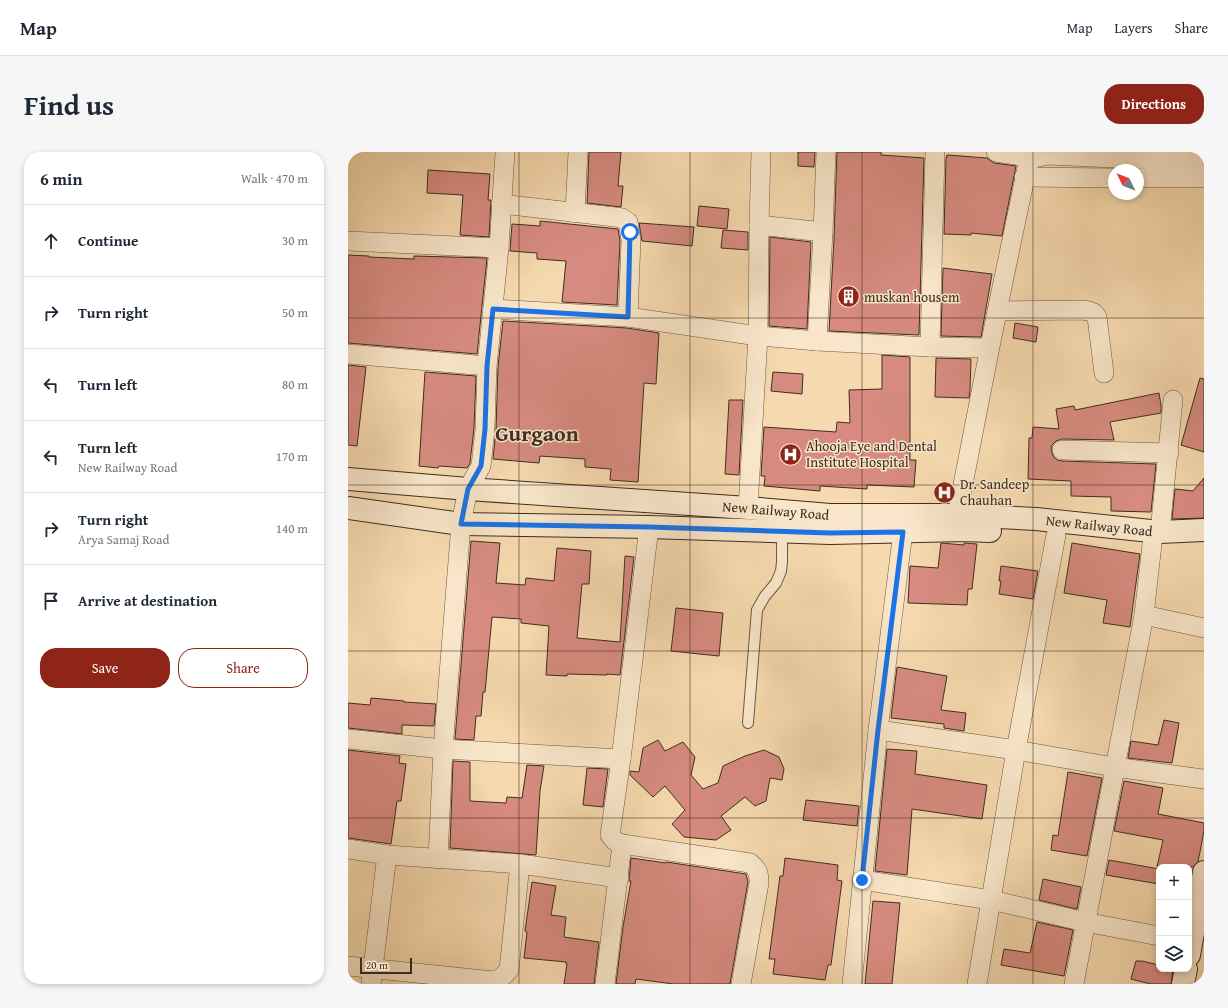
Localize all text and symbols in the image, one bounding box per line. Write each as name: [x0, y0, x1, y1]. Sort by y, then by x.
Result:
text: Map: [20, 14, 57, 42]
text: Map: [1067, 18, 1093, 38]
text: Layers: [1115, 18, 1153, 38]
text: Share: [1175, 18, 1208, 38]
text: Find us: [24, 84, 114, 125]
button: Directions: [1104, 84, 1204, 124]
north arrow: [1108, 164, 1144, 200]
text: 6 min: [40, 166, 82, 191]
text: Walk · 470 m: [241, 169, 308, 188]
route start: [621, 223, 639, 241]
icon: ahead: [40, 230, 62, 252]
text: Continue: [78, 230, 139, 251]
text: 30 m: [282, 231, 308, 250]
building icon: muskan housem: [835, 284, 861, 310]
place label: muskan housem: [864, 287, 960, 307]
icon: right: [40, 302, 62, 324]
text: Turn right: [78, 302, 149, 323]
text: 50 m: [282, 303, 308, 322]
icon: left: [40, 374, 62, 396]
text: Turn left: [78, 374, 137, 395]
text: 80 m: [282, 375, 308, 394]
district label: Gurgaon: [495, 417, 579, 449]
place label: Ahooja Eye and Dental Institute Hospital: [806, 436, 937, 472]
text: Turn left: [78, 437, 137, 458]
hospital icon: Ahooja Eye and Dental Institute Hospital: [778, 441, 804, 467]
icon: left: [40, 446, 62, 468]
text: 170 m: [276, 447, 308, 466]
text: New Railway Road: [78, 458, 177, 477]
place label: Dr. Sandeep Chauhan: [960, 474, 1030, 510]
hospital icon: Dr. Sandeep Chauhan: [931, 479, 957, 505]
street label: New Railway Road: [722, 496, 831, 525]
text: Turn right: [78, 509, 149, 530]
street label: New Railway Road: [1045, 510, 1154, 541]
icon: right: [40, 518, 62, 540]
text: 140 m: [276, 519, 308, 538]
text: Arya Samaj Road: [78, 530, 169, 549]
icon: arrive: [40, 590, 62, 612]
text: Arrive at destination: [78, 590, 217, 611]
button: Save: [40, 648, 170, 688]
button: Share: [178, 648, 308, 688]
map controls: [1156, 864, 1192, 972]
button: +: [1156, 864, 1192, 900]
route end: [853, 871, 871, 889]
button: −: [1156, 900, 1192, 936]
button: layers: [1156, 936, 1192, 972]
scale bar: [360, 956, 412, 975]
text: 20 m: [366, 957, 388, 973]

